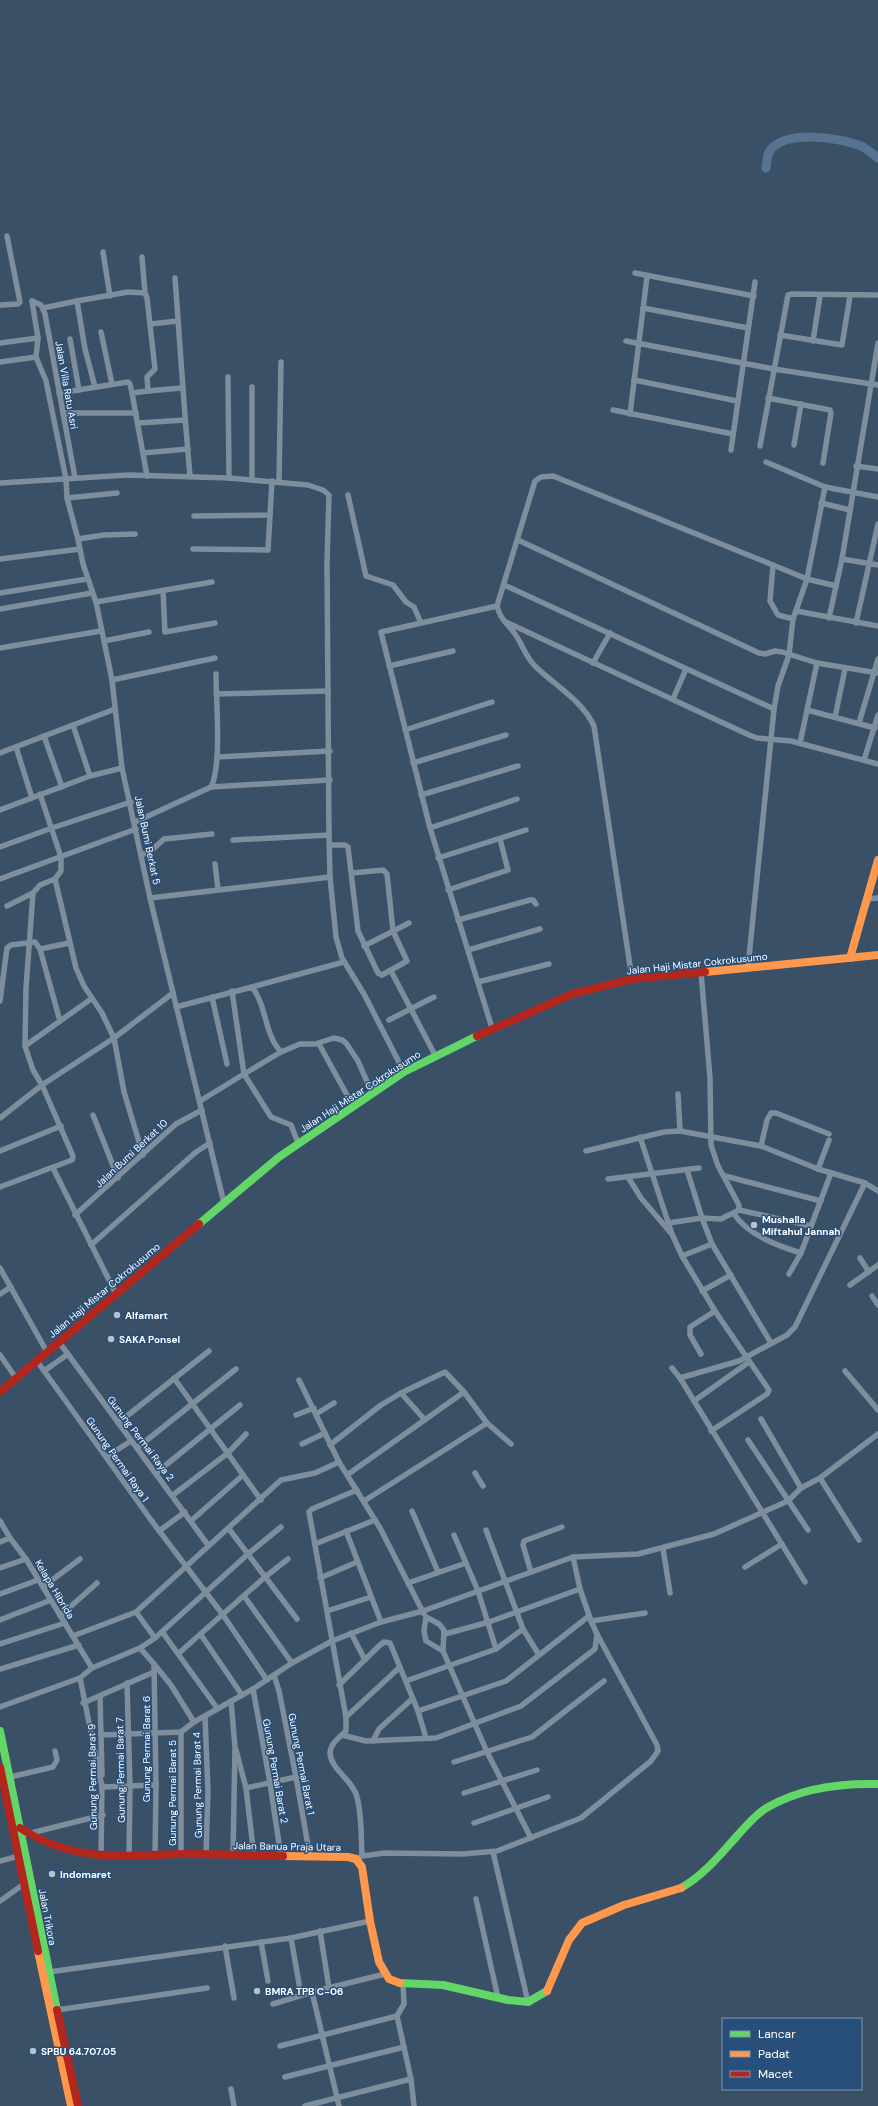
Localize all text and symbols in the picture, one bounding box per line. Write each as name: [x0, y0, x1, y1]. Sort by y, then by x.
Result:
street label: Jalan Villa Ratu Asri: [52, 340, 81, 430]
street label: Jalan Bumi Berkat 5: [132, 794, 163, 886]
street label: Jalan Haji Mistar Cokrokusumo: [626, 950, 768, 977]
street label: Jalan Haji Mistar Cokrokusumo: [297, 1047, 423, 1135]
street label: Jalan Bumi Berkat 10: [92, 1116, 170, 1190]
place label: Mushalla Miftahul Jannah: [762, 1213, 841, 1238]
marker: Mushalla Miftahul Jannah: [749, 1220, 759, 1230]
street label: Jalan Haji Mistar Cokrokusumo: [46, 1240, 163, 1341]
place label: Alfamart: [125, 1309, 168, 1322]
marker: Alfamart: [112, 1310, 122, 1320]
place label: SAKA Ponsel: [119, 1333, 181, 1346]
marker: SAKA Ponsel: [106, 1334, 116, 1344]
street label: Gunung Permai Raya 2: [104, 1393, 177, 1484]
street label: Gunung Permai Raya 1: [83, 1414, 152, 1504]
street label: Kelapa Hibrida: [32, 1557, 77, 1621]
street label: Gunung Permai Barat 6: [140, 1696, 153, 1802]
street label: Gunung Permai Barat 1: [285, 1712, 318, 1816]
street label: Gunung Permai Barat 7: [113, 1717, 128, 1823]
street label: Gunung Permai Barat 2: [260, 1718, 291, 1825]
street label: Gunung Permai Barat 9: [85, 1724, 100, 1830]
street label: Gunung Permai Barat 4: [190, 1732, 205, 1838]
street label: Gunung Permai Barat 5: [166, 1740, 179, 1846]
street label: Jalan Banua Praja Utara: [233, 1839, 341, 1854]
place label: Indomaret: [60, 1868, 111, 1881]
marker: Indomaret: [47, 1869, 57, 1879]
street label: Jalan Trikora: [36, 1888, 59, 1947]
place label: BMRA TPB C-06: [265, 1985, 343, 1998]
marker: BMRA TPB C-06: [252, 1986, 262, 1996]
legend: [722, 2018, 862, 2090]
text: Lancar: [758, 2026, 796, 2042]
place label: SPBU 64.707.05: [41, 2045, 116, 2058]
marker: SPBU 64.707.05: [28, 2046, 38, 2056]
text: Padat: [758, 2046, 790, 2062]
text: Macet: [758, 2066, 793, 2082]

